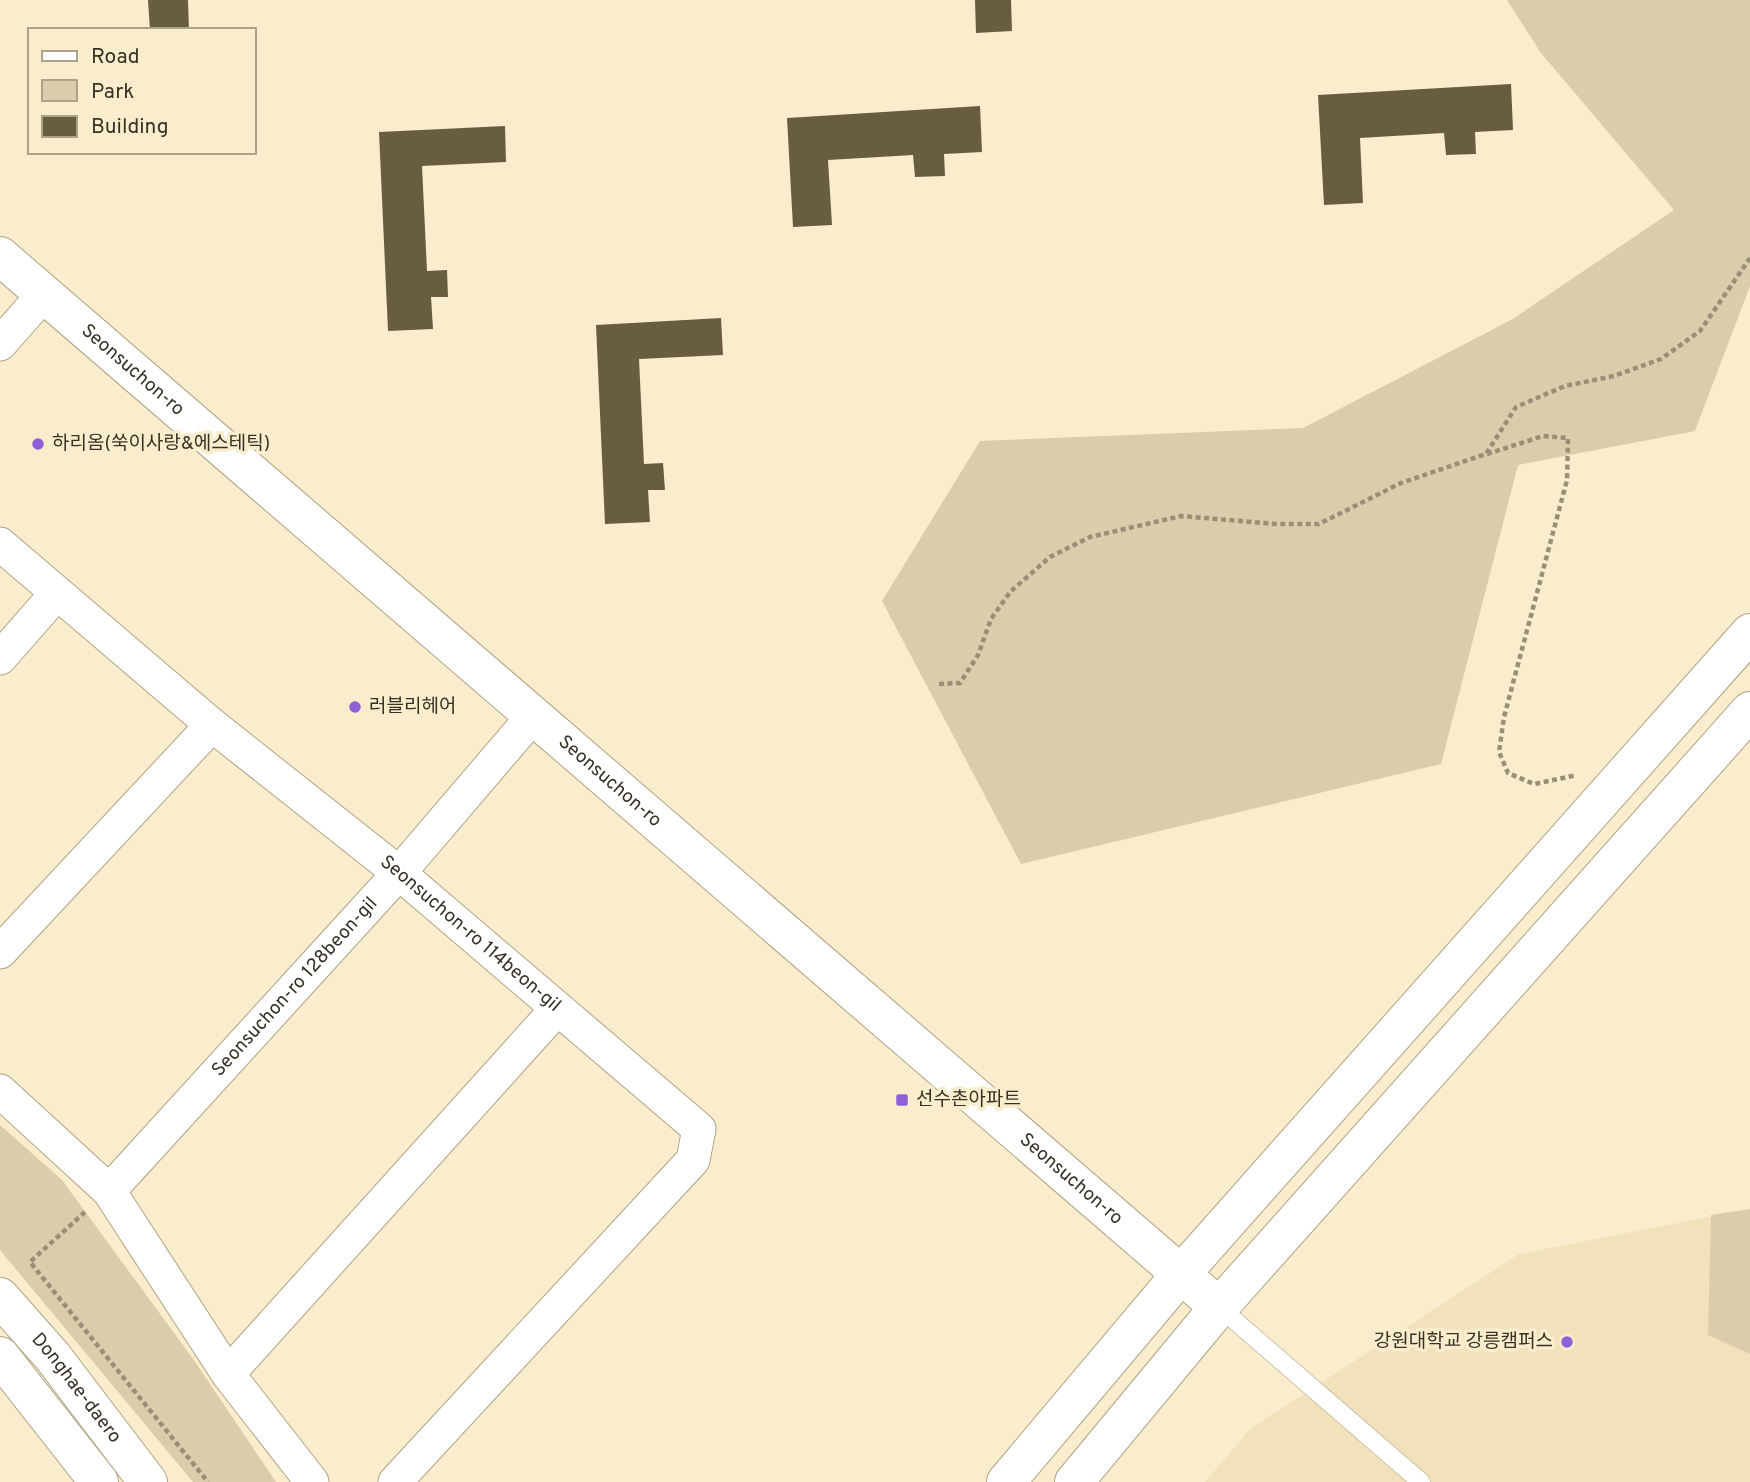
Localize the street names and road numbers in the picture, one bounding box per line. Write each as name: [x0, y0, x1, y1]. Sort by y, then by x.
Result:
street label: Seonsuchon-ro: [76, 319, 189, 421]
street label: Seonsuchon-ro: [553, 730, 666, 833]
street label: Seonsuchon-ro 114beon-gil: [375, 850, 566, 1018]
street label: Seonsuchon-ro 128beon-gil: [207, 892, 383, 1082]
street label: Seonsuchon-ro: [1014, 1128, 1128, 1231]
street label: Donghae-daero: [26, 1328, 126, 1448]

